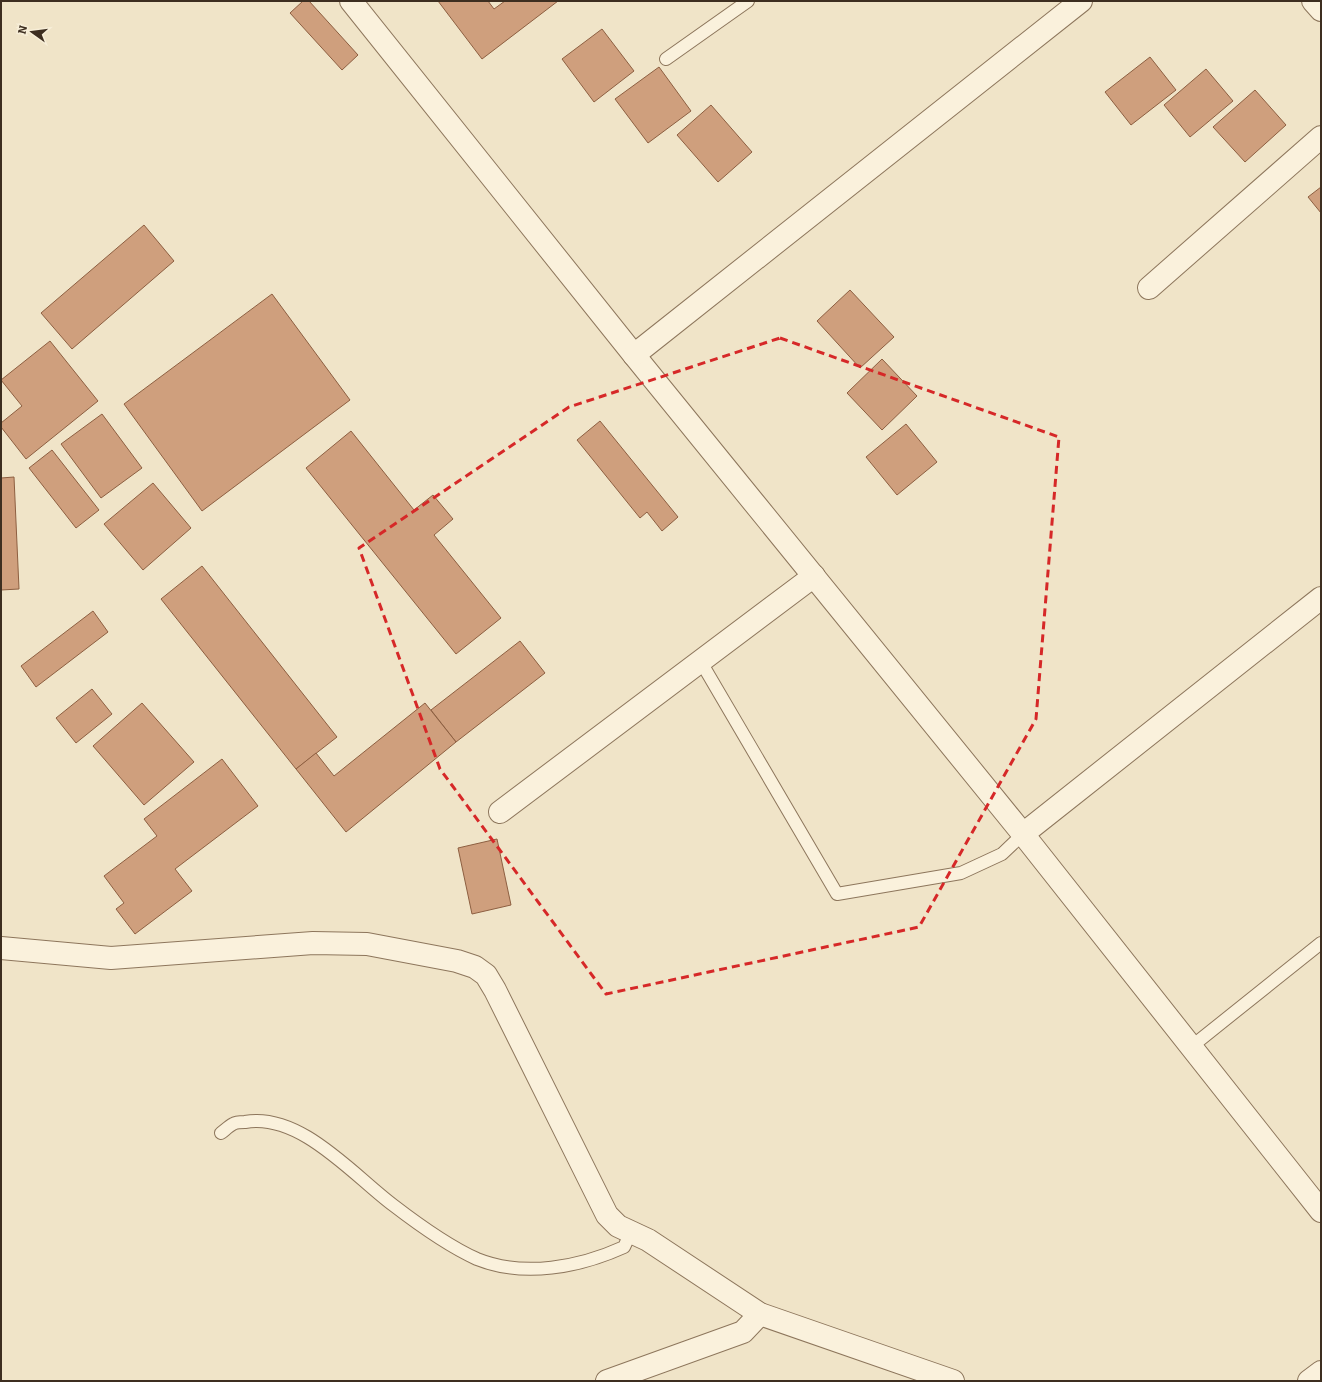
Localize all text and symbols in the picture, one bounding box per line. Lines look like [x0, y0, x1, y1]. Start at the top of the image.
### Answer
north arrow [12, 12, 52, 52]
text: N [15, 24, 30, 35]

